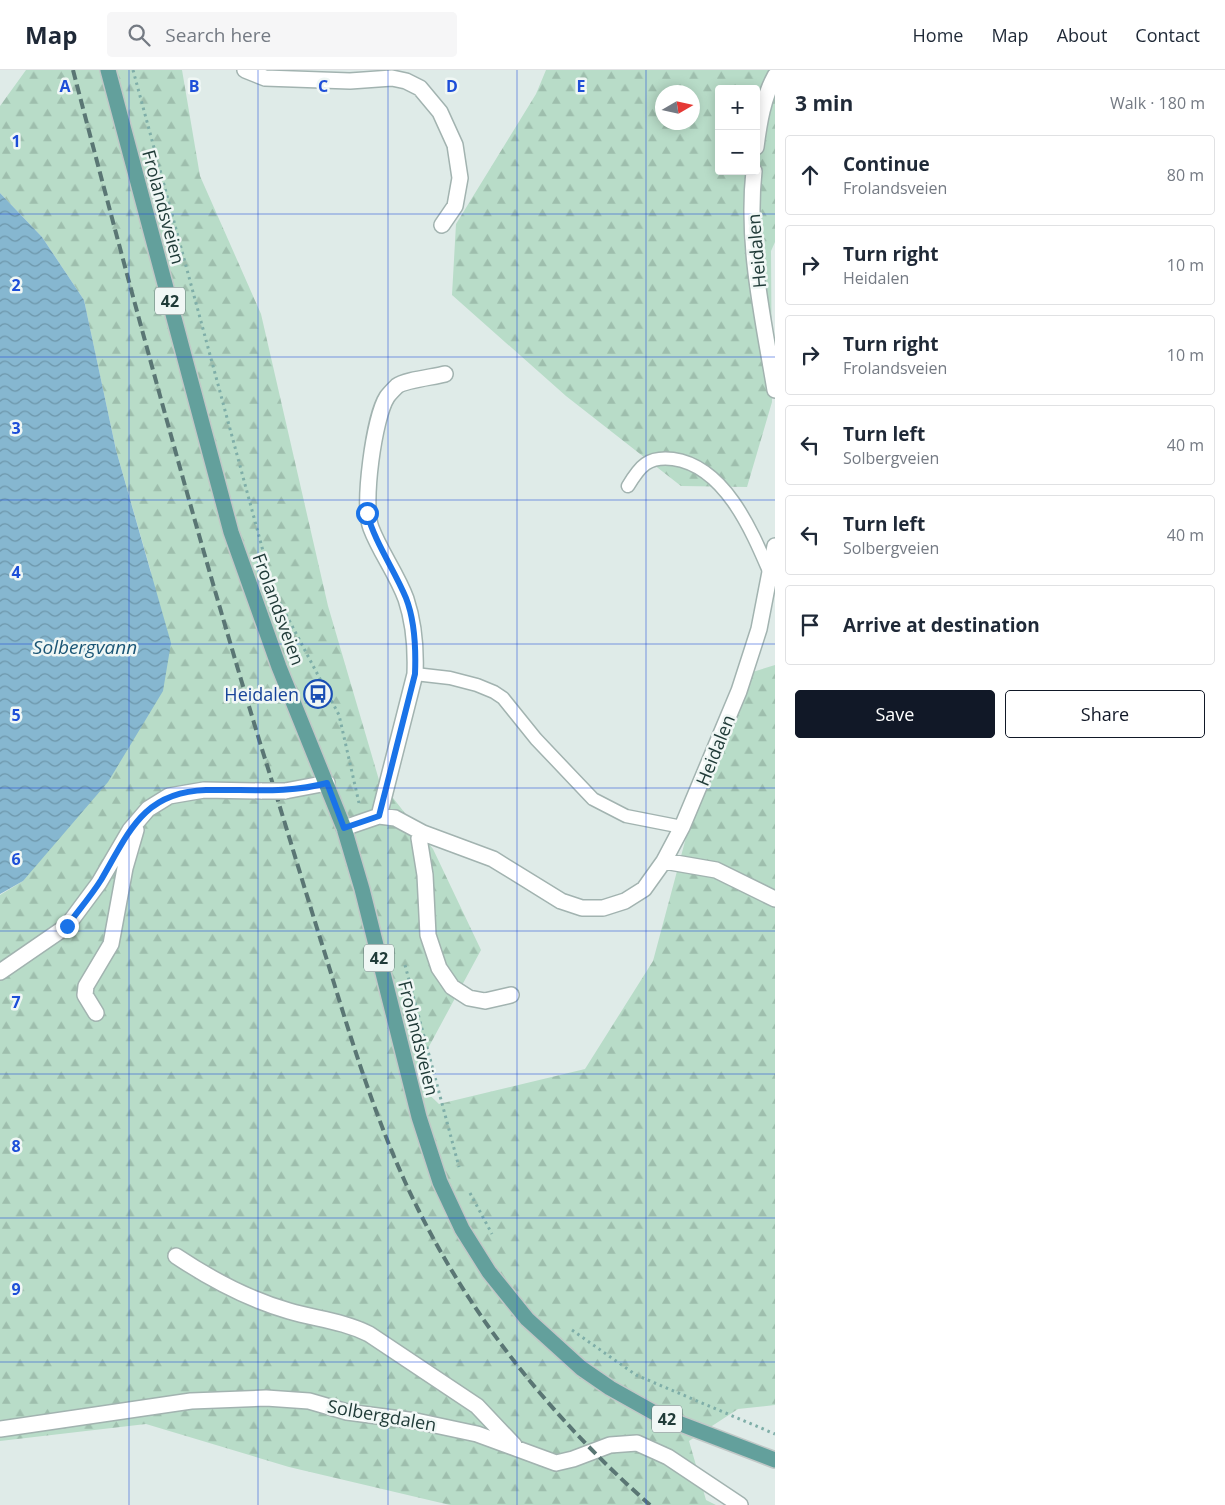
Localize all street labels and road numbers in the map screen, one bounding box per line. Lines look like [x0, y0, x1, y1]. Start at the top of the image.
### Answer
street label: Frolandsveien [137, 147, 191, 267]
street label: Heidalen [741, 213, 771, 289]
road number: 42 [155, 288, 185, 315]
street label: Frolandsveien [248, 550, 310, 668]
street label: Heidalen [690, 711, 740, 789]
road number: 42 [364, 944, 394, 971]
street label: Frolandsveien [393, 978, 445, 1098]
street label: Solbergdalen [326, 1394, 438, 1436]
road number: 42 [652, 1406, 682, 1432]

